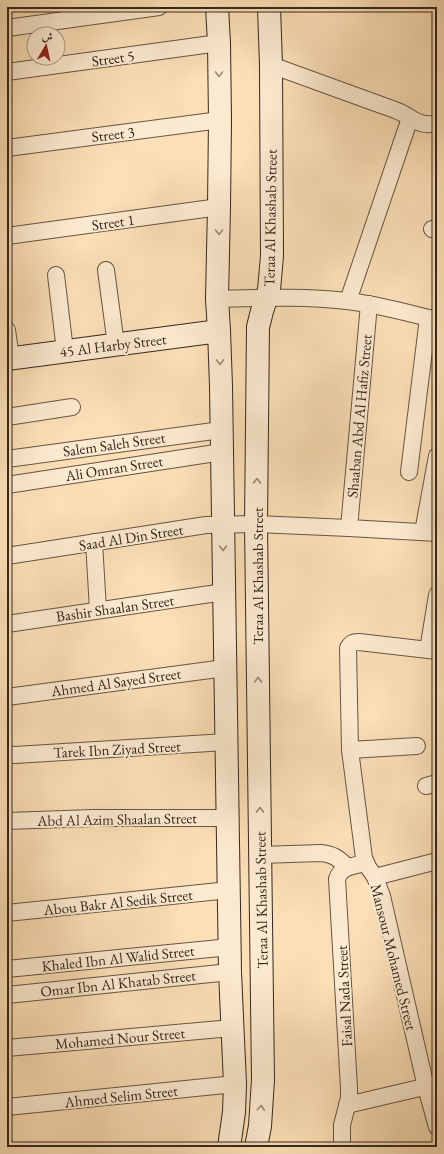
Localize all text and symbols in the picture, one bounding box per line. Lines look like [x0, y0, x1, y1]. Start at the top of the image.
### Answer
north arrow [26, 26, 66, 66]
text: ش [41, 28, 54, 44]
street label: Street 5 [90, 46, 136, 70]
one-way arrow [215, 71, 223, 77]
street label: Street 3 [90, 122, 136, 146]
street label: Teraa Al Khashab Street [259, 149, 281, 287]
street label: Street 1 [90, 210, 136, 234]
one-way arrow [215, 229, 223, 235]
street label: 45 Al Harby Street [59, 329, 168, 361]
street label: Shaaban Abd Al Hafiz Street [342, 333, 376, 499]
one-way arrow [216, 359, 224, 365]
street label: Salem Saleh Street [62, 427, 167, 461]
street label: Ali Omran Street [63, 451, 164, 485]
one-way arrow [253, 478, 261, 484]
street label: Teraa Al Khashab Street [248, 507, 267, 645]
street label: Saad Al Din Street [77, 519, 185, 555]
one-way arrow [219, 545, 227, 551]
street label: Bashir Shaalan Street [55, 590, 176, 626]
street label: Ahmed Al Sayed Street [49, 663, 183, 701]
one-way arrow [254, 677, 262, 683]
street label: Tarek Ibn Ziyad Street [53, 736, 182, 762]
one-way arrow [256, 807, 264, 813]
street label: Abd Al Azim Shaalan Street [36, 808, 197, 830]
street label: Teraa Al Khashab Street [250, 831, 272, 969]
street label: Mansour Mohamed Street [367, 882, 421, 1033]
street label: Abou Bakr Al Sedik Street [41, 885, 194, 919]
street label: Khaled Ibn Al Walid Street [41, 940, 196, 975]
street label: Faisal Nada Street [332, 944, 356, 1047]
street label: Omar Ibn Al Khatab Street [39, 965, 197, 1001]
street label: Mohamed Nour Street [54, 1023, 186, 1053]
street label: Ahmed Selim Street [62, 1081, 179, 1111]
one-way arrow [256, 1105, 265, 1111]

